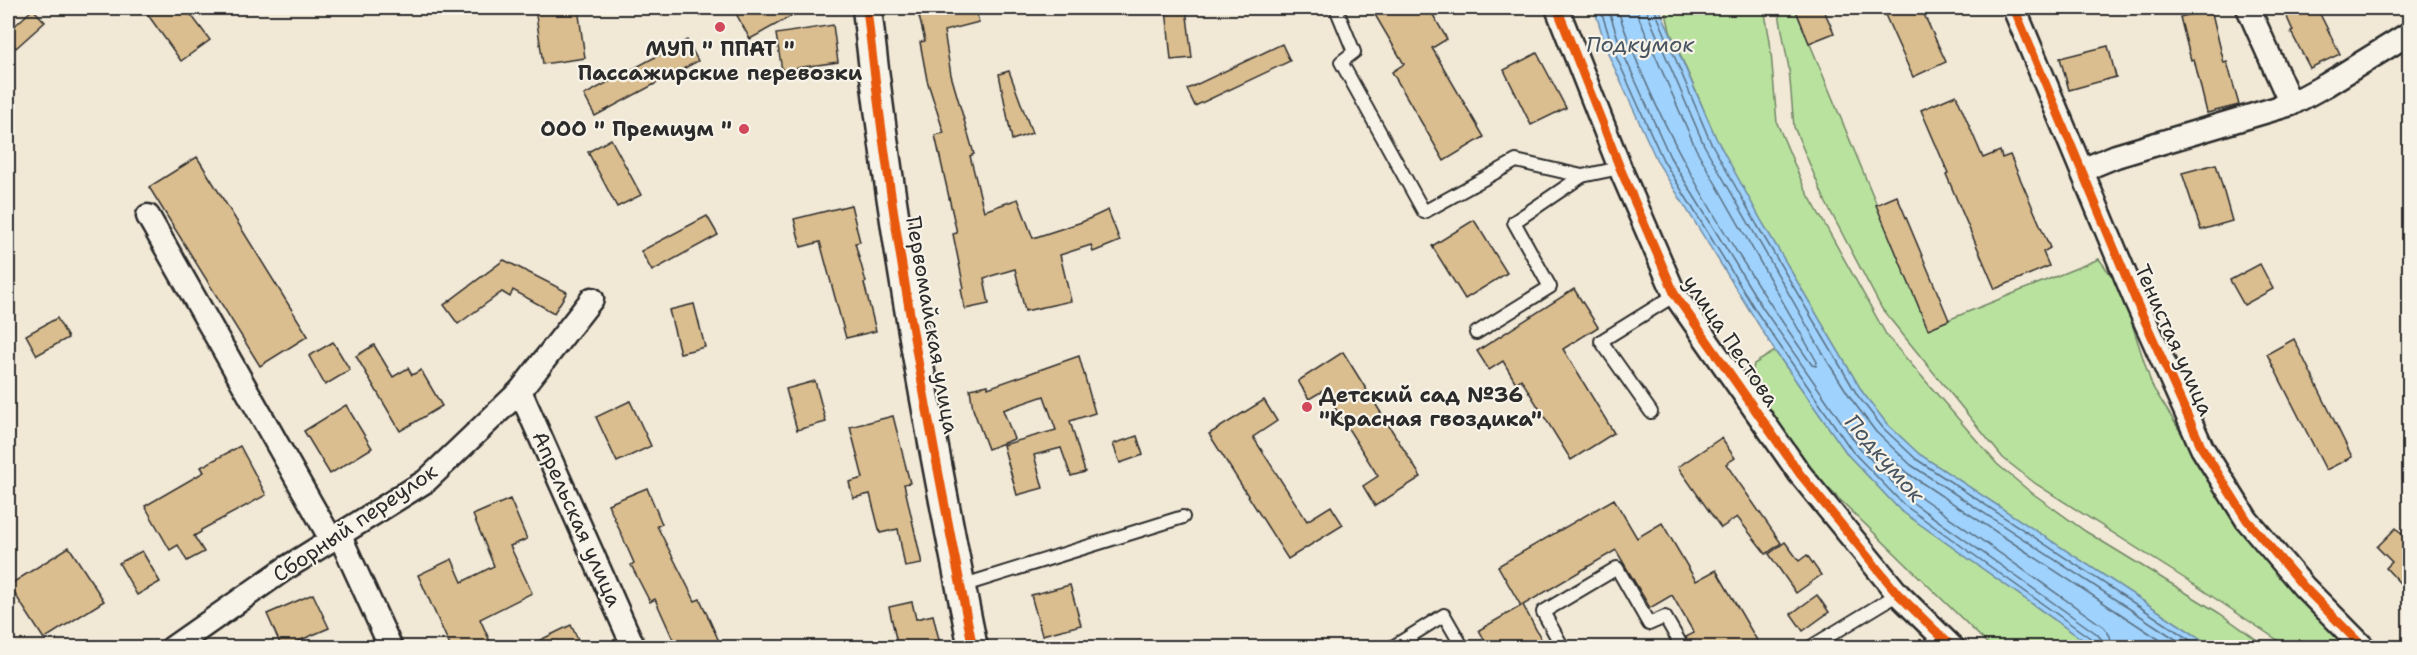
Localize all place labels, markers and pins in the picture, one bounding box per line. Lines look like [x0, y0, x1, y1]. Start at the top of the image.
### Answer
marker: МУП " ППАТ " Пассажирские перевозки [713, 20, 727, 34]
place label: МУП " ППАТ " Пассажирские перевозки [578, 35, 863, 87]
place label: ООО " Премиум " [540, 115, 732, 143]
marker: ООО " Премиум " [737, 122, 751, 136]
place label: Детский сад №36 "Красная гвоздика" [1319, 381, 1542, 433]
marker: Детский сад №36 "Красная гвоздика" [1300, 400, 1314, 414]

